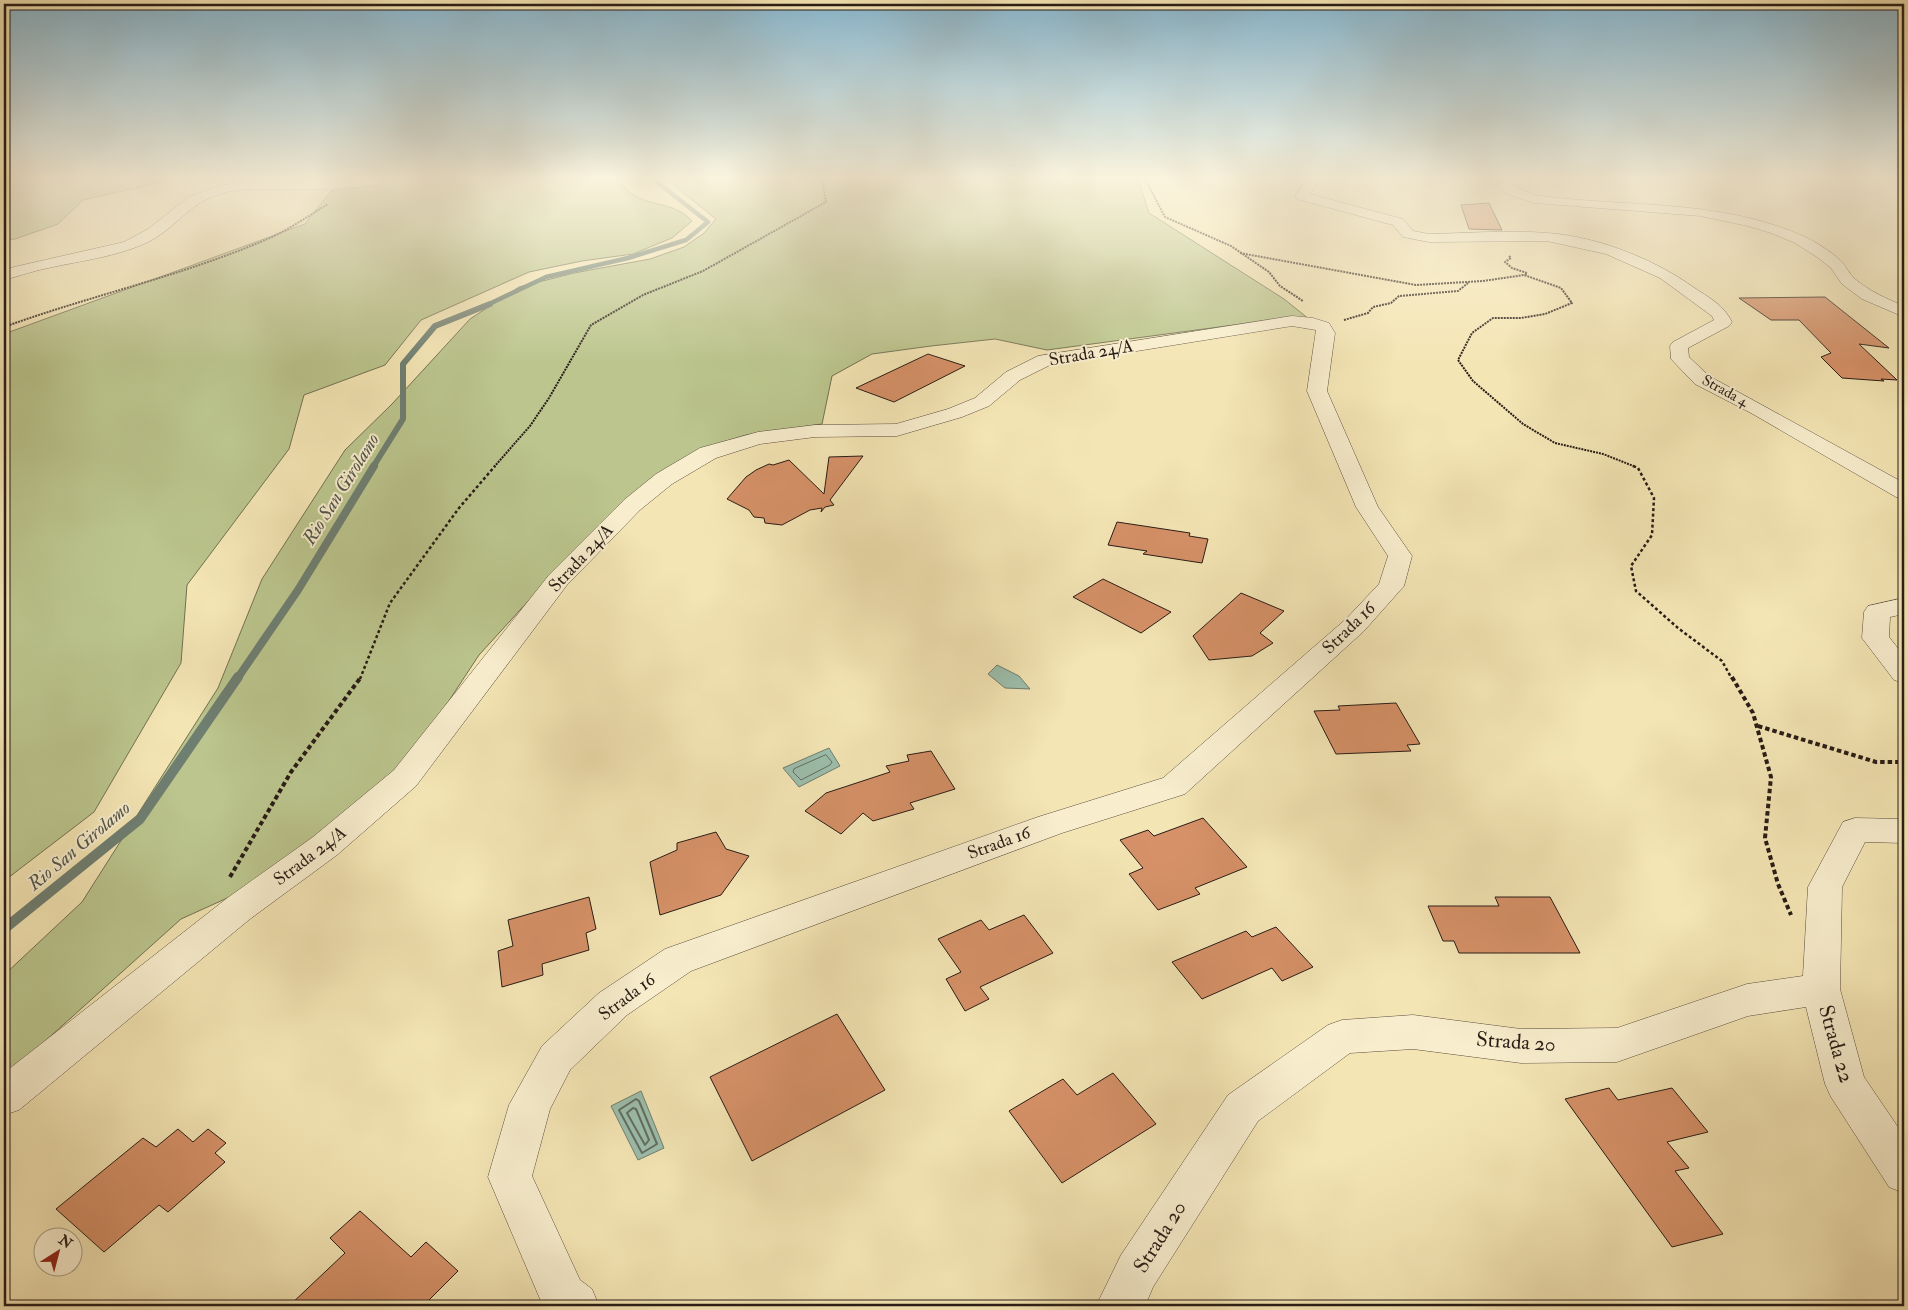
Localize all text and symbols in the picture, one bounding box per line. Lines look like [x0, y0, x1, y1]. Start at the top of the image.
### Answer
street label: Strada 24/A [1047, 334, 1136, 372]
street label: Strada 4 [1699, 371, 1752, 412]
water label: Rio San Girolamo [297, 429, 385, 550]
street label: Strada 24/A [543, 519, 619, 597]
street label: Strada 16 [1317, 596, 1381, 659]
water label: Rio San Girolamo [22, 796, 135, 897]
street label: Strada 24/A [269, 821, 351, 891]
street label: Strada 16 [964, 821, 1035, 865]
street label: Strada 16 [594, 968, 661, 1026]
street label: Strada 22 [1812, 1002, 1860, 1086]
street label: Strada 20 [1475, 1026, 1557, 1058]
street label: Strada 20 [1127, 1196, 1193, 1278]
north arrow [32, 1228, 82, 1278]
text: N [54, 1231, 76, 1253]

